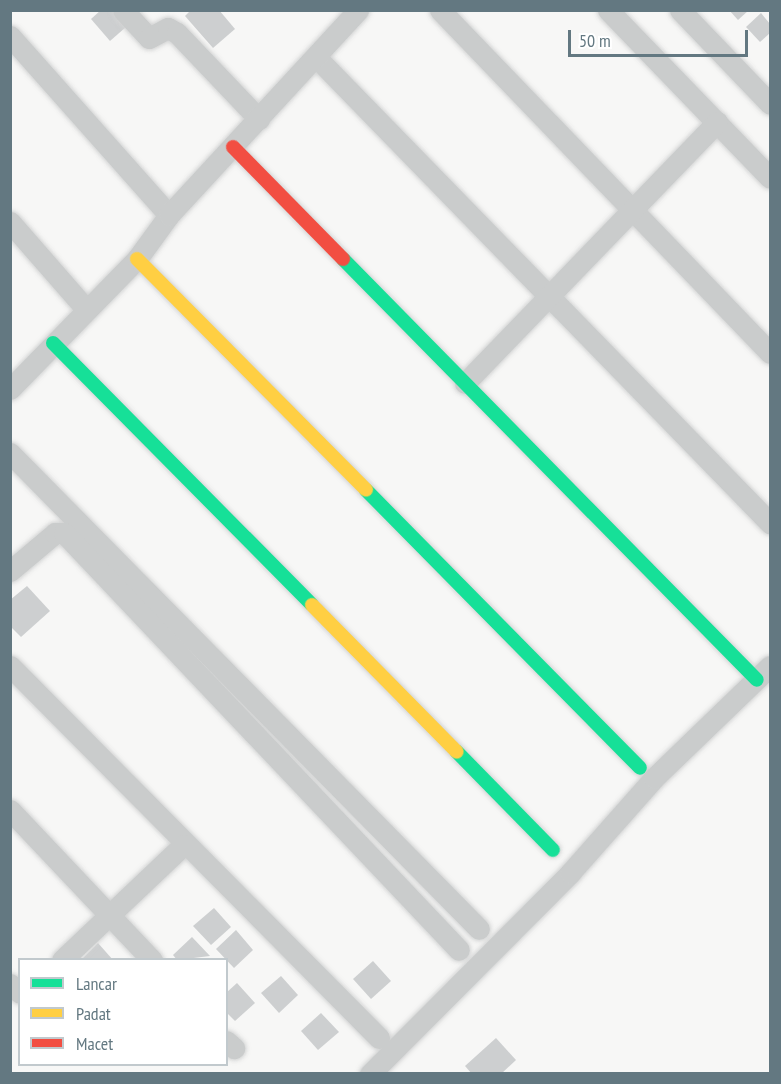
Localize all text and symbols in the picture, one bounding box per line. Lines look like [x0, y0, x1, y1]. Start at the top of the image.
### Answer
scale bar [571, 18, 751, 56]
text: 50 m [579, 29, 611, 52]
legend [18, 958, 228, 1066]
text: Lancar [76, 972, 117, 995]
text: Padat [76, 1002, 111, 1025]
text: Macet [76, 1032, 113, 1055]

